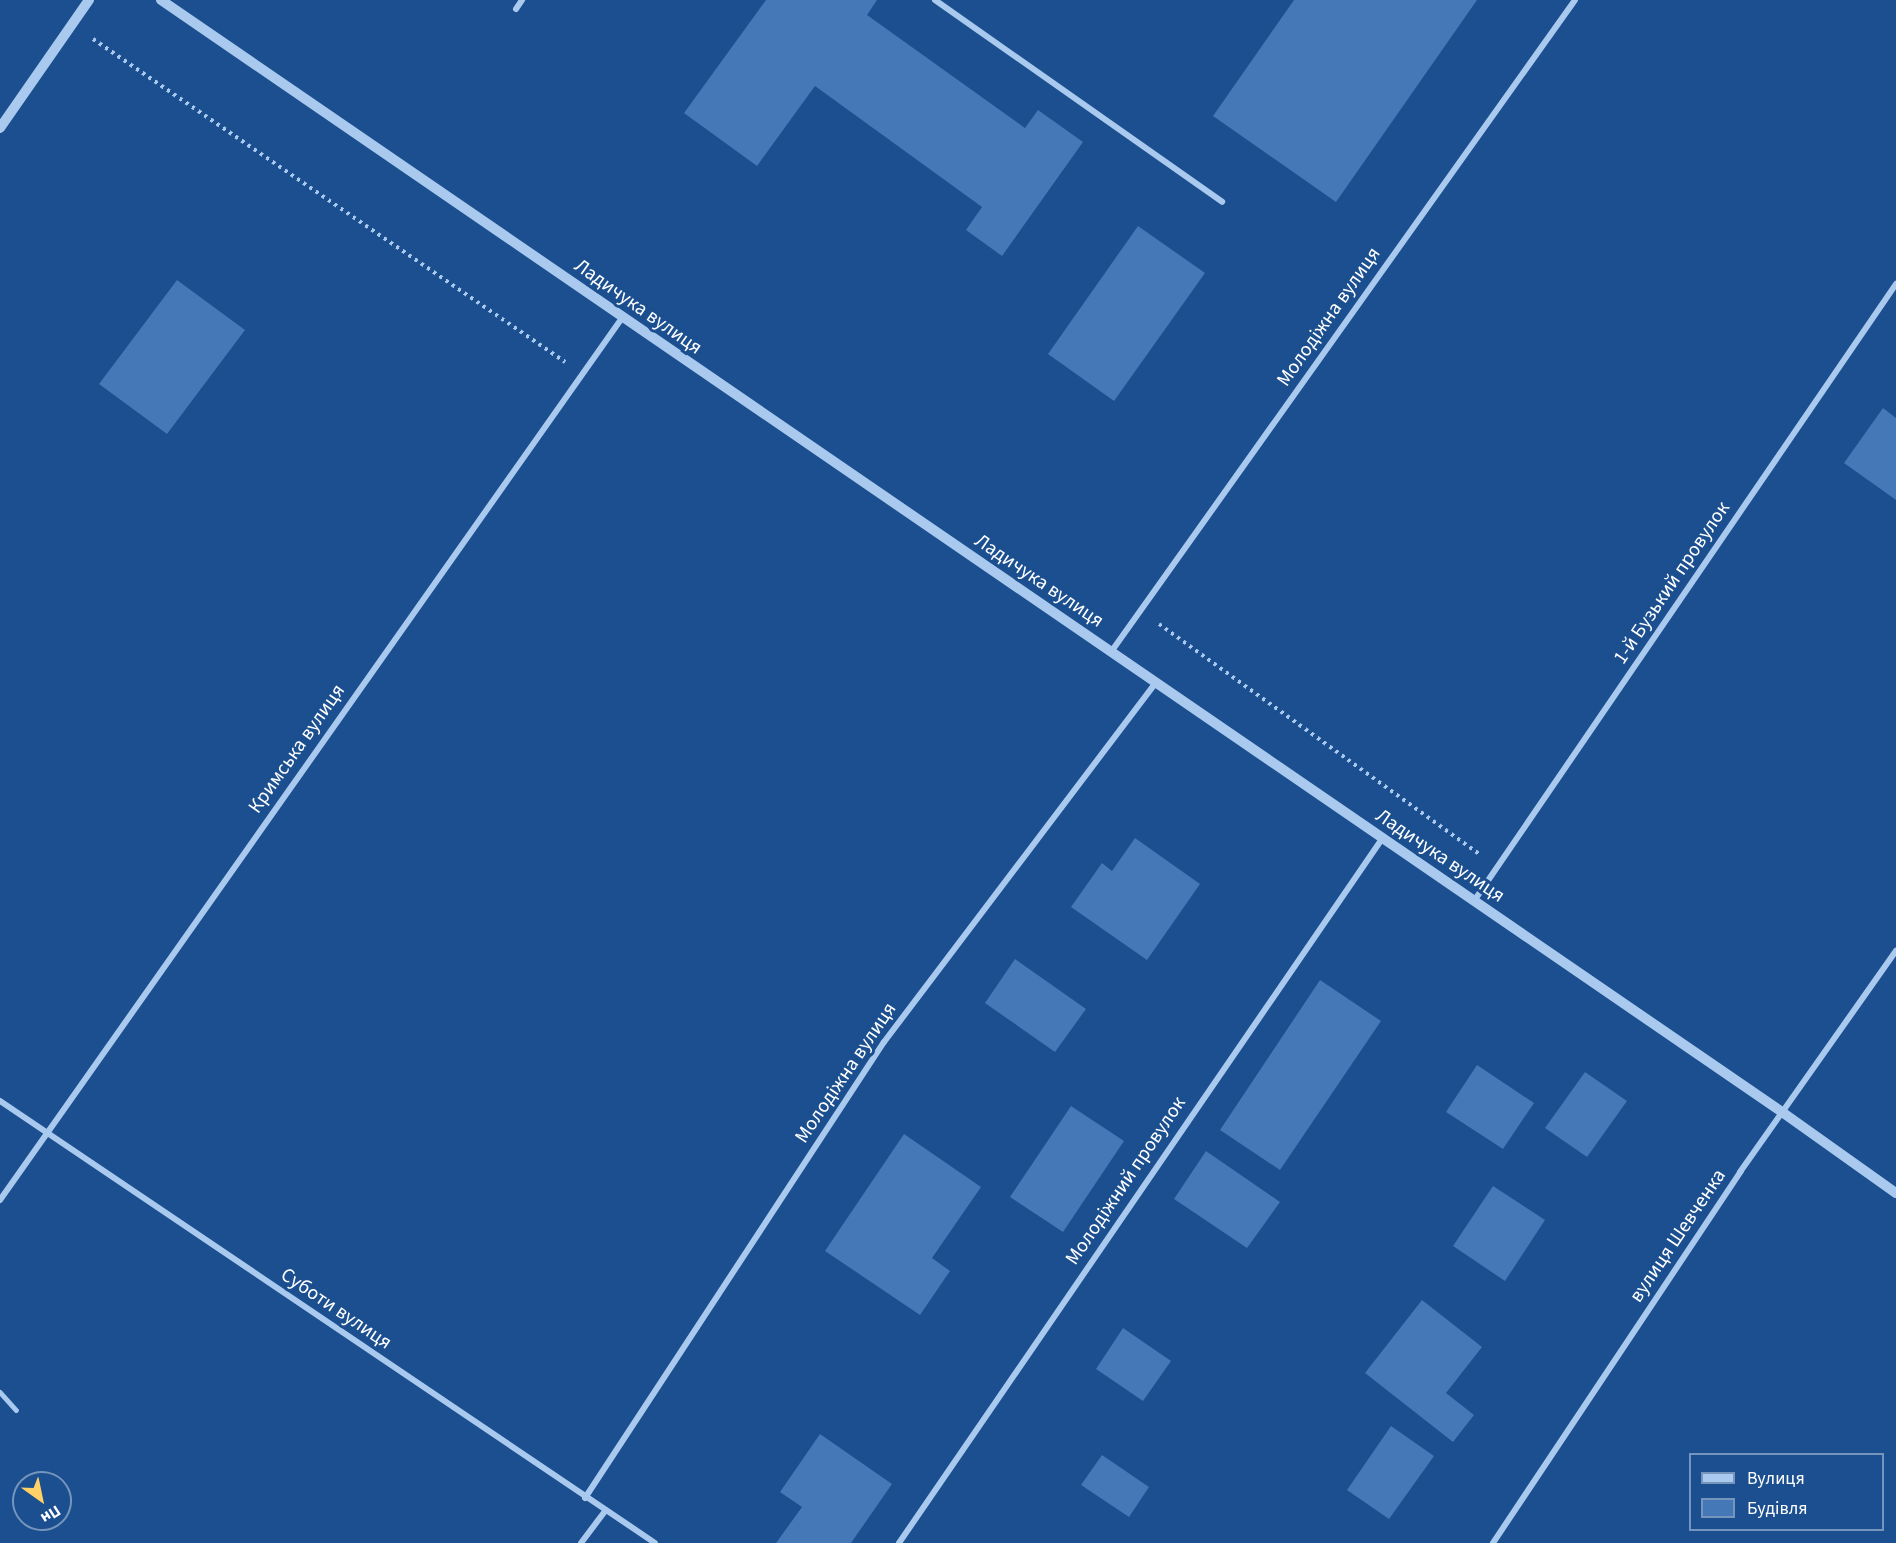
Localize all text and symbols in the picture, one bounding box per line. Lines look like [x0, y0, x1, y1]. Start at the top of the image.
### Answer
street label: Молодіжна вулиця [1272, 243, 1386, 391]
street label: Ладичука вулиця [569, 254, 707, 360]
street label: 1-й Бузький провулок [1609, 497, 1735, 669]
street label: Ладичука вулиця [970, 529, 1108, 633]
street label: Кримська вулиця [244, 680, 350, 818]
street label: Ладичука вулиця [1371, 804, 1509, 908]
street label: Молодіжна вулиця [790, 998, 902, 1148]
street label: Молодіжний провулок [1061, 1092, 1191, 1270]
street label: вулиця Шевченка [1625, 1165, 1731, 1307]
street label: Суботи вулиця [276, 1263, 396, 1355]
legend [1689, 1453, 1884, 1531]
text: Вулиця [1747, 1466, 1805, 1491]
north arrow [12, 1471, 72, 1531]
text: Будівля [1747, 1496, 1807, 1521]
text: Пн [36, 1500, 65, 1529]

